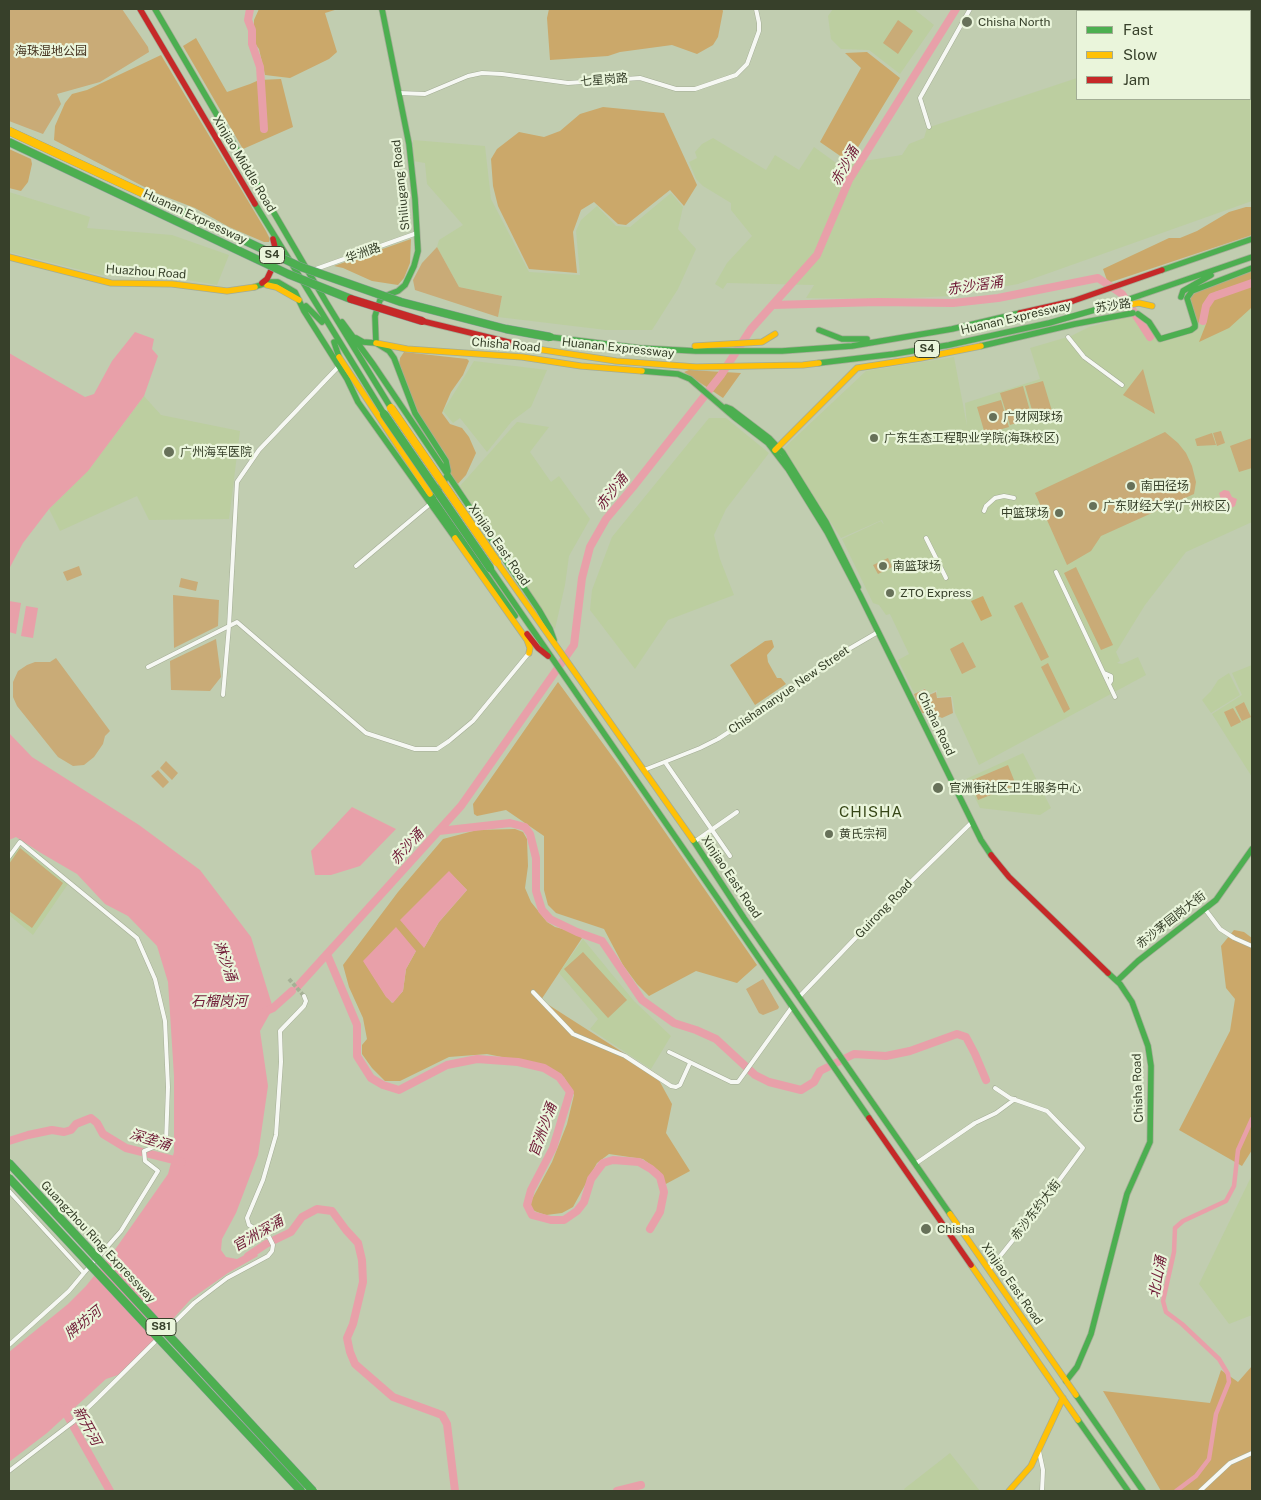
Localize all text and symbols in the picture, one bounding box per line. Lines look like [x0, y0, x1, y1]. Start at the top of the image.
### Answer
legend [1076, 10, 1251, 100]
marker: Chisha North [960, 15, 974, 29]
place label: Chisha North [978, 15, 1051, 29]
text: Fast [1123, 21, 1153, 38]
park label: 海珠湿地公园 [15, 44, 87, 58]
text: Slow [1123, 46, 1157, 63]
street label: 七星岗路 [579, 71, 629, 89]
text: Jam [1123, 71, 1150, 88]
street label: Xinjiao Middle Road [209, 113, 279, 215]
street label: Shiliugang Road [389, 139, 413, 231]
water label: 赤沙涌 [827, 144, 863, 188]
street label: Huanan Expressway [141, 187, 249, 247]
street label: 华洲路 [344, 240, 382, 266]
road number: S4 [260, 246, 284, 264]
street label: Huazhou Road [105, 262, 187, 282]
water label: 赤沙滘涌 [946, 274, 1004, 298]
street label: 苏沙路 [1094, 296, 1132, 316]
street label: Huanan Expressway [959, 298, 1073, 338]
street label: Chisha Road [471, 335, 541, 355]
street label: Huanan Expressway [561, 335, 675, 361]
road number: S4 [914, 340, 940, 358]
place label: 广财网球场 [1003, 410, 1063, 424]
marker: 广财网球场 [987, 411, 999, 423]
place label: 广东生态工程职业学院(海珠校区) [884, 431, 1059, 445]
marker: 广东生态工程职业学院(海珠校区) [868, 432, 880, 444]
marker: 广州海军医院 [162, 445, 176, 459]
place label: 广州海军医院 [180, 445, 252, 459]
water label: 赤沙涌 [592, 470, 632, 514]
place label: 南田径场 [1141, 479, 1189, 493]
marker: 南田径场 [1125, 480, 1137, 492]
place label: 广东财经大学(广州校区) [1103, 499, 1230, 513]
marker: 广东财经大学(广州校区) [1087, 500, 1099, 512]
street label: Xinjiao East Road [465, 501, 533, 589]
place label: 中篮球场 [1001, 506, 1049, 520]
marker: 中篮球场 [1053, 507, 1065, 519]
place label: 南篮球场 [893, 559, 941, 573]
marker: 南篮球场 [877, 560, 889, 572]
place label: ZTO Express [900, 586, 971, 600]
marker: ZTO Express [884, 587, 896, 599]
street label: Chishananyue New Street [726, 643, 852, 737]
street label: Chisha Road [914, 690, 958, 758]
marker: 官洲街社区卫生服务中心 [931, 781, 945, 795]
place label: 官洲街社区卫生服务中心 [949, 781, 1081, 795]
district label: CHISHA [838, 803, 904, 821]
water label: 赤沙涌 [387, 826, 427, 868]
place label: 黄氏宗祠 [839, 827, 887, 841]
marker: 黄氏宗祠 [823, 828, 835, 840]
street label: Xinjiao East Road [698, 833, 764, 921]
street label: Guirong Road [852, 877, 916, 941]
street label: 赤沙茅园岗大街 [1133, 888, 1209, 952]
water label: 淋沙涌 [210, 938, 240, 984]
water label: 石榴岗河 [191, 994, 247, 1010]
street label: Chisha Road [1130, 1053, 1146, 1123]
water label: 官洲沙涌 [526, 1101, 560, 1159]
water label: 深垄涌 [127, 1126, 173, 1154]
street label: 赤沙东约大街 [1008, 1177, 1064, 1243]
street label: Guangzhou Ring Expressway [38, 1178, 158, 1306]
water label: 官洲深涌 [230, 1213, 286, 1255]
marker: Chisha [919, 1222, 933, 1236]
place label: Chisha [937, 1222, 975, 1236]
street label: Xinjiao East Road [978, 1240, 1046, 1328]
water label: 北山涌 [1146, 1255, 1170, 1299]
water label: 牌坊河 [61, 1303, 105, 1343]
road number: S81 [146, 1318, 176, 1335]
water label: 新开河 [69, 1404, 105, 1448]

